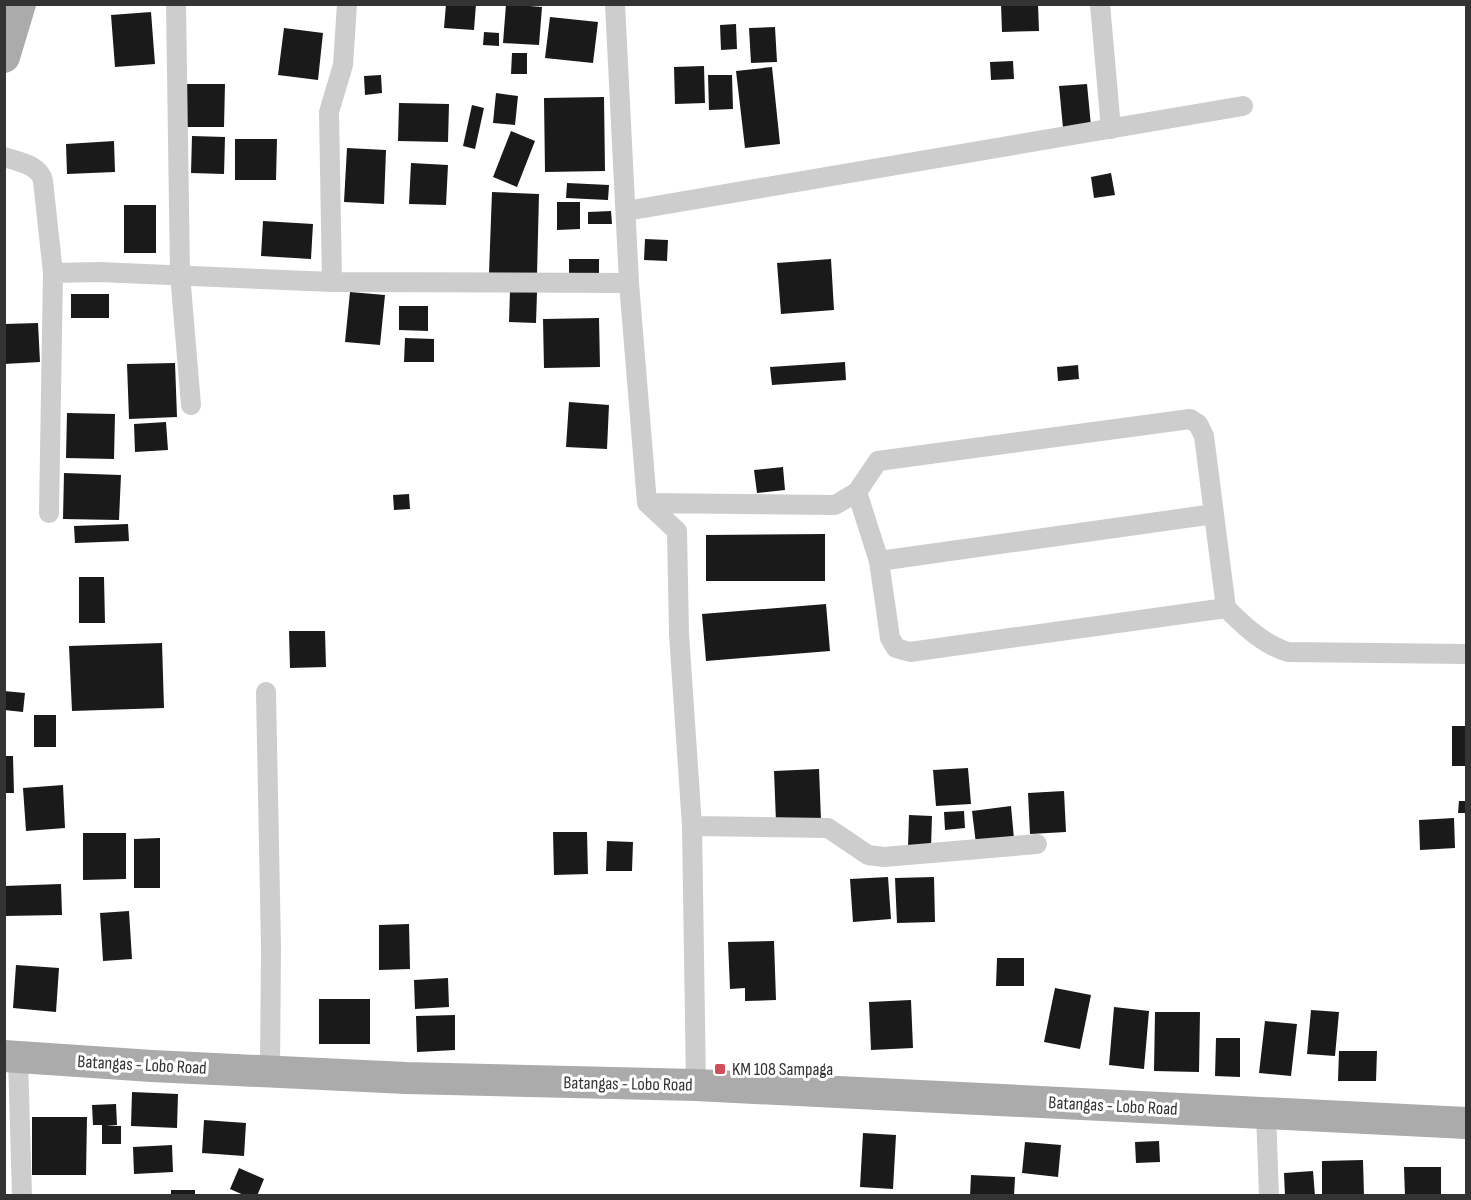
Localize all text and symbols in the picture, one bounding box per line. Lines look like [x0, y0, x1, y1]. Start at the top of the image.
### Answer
street label: Batangas - Lobo Road [77, 1051, 207, 1079]
place label: KM 108 Sampaga [732, 1059, 833, 1080]
marker: KM 108 Sampaga [713, 1062, 727, 1076]
street label: Batangas - Lobo Road [563, 1072, 693, 1096]
street label: Batangas - Lobo Road [1048, 1092, 1178, 1120]

